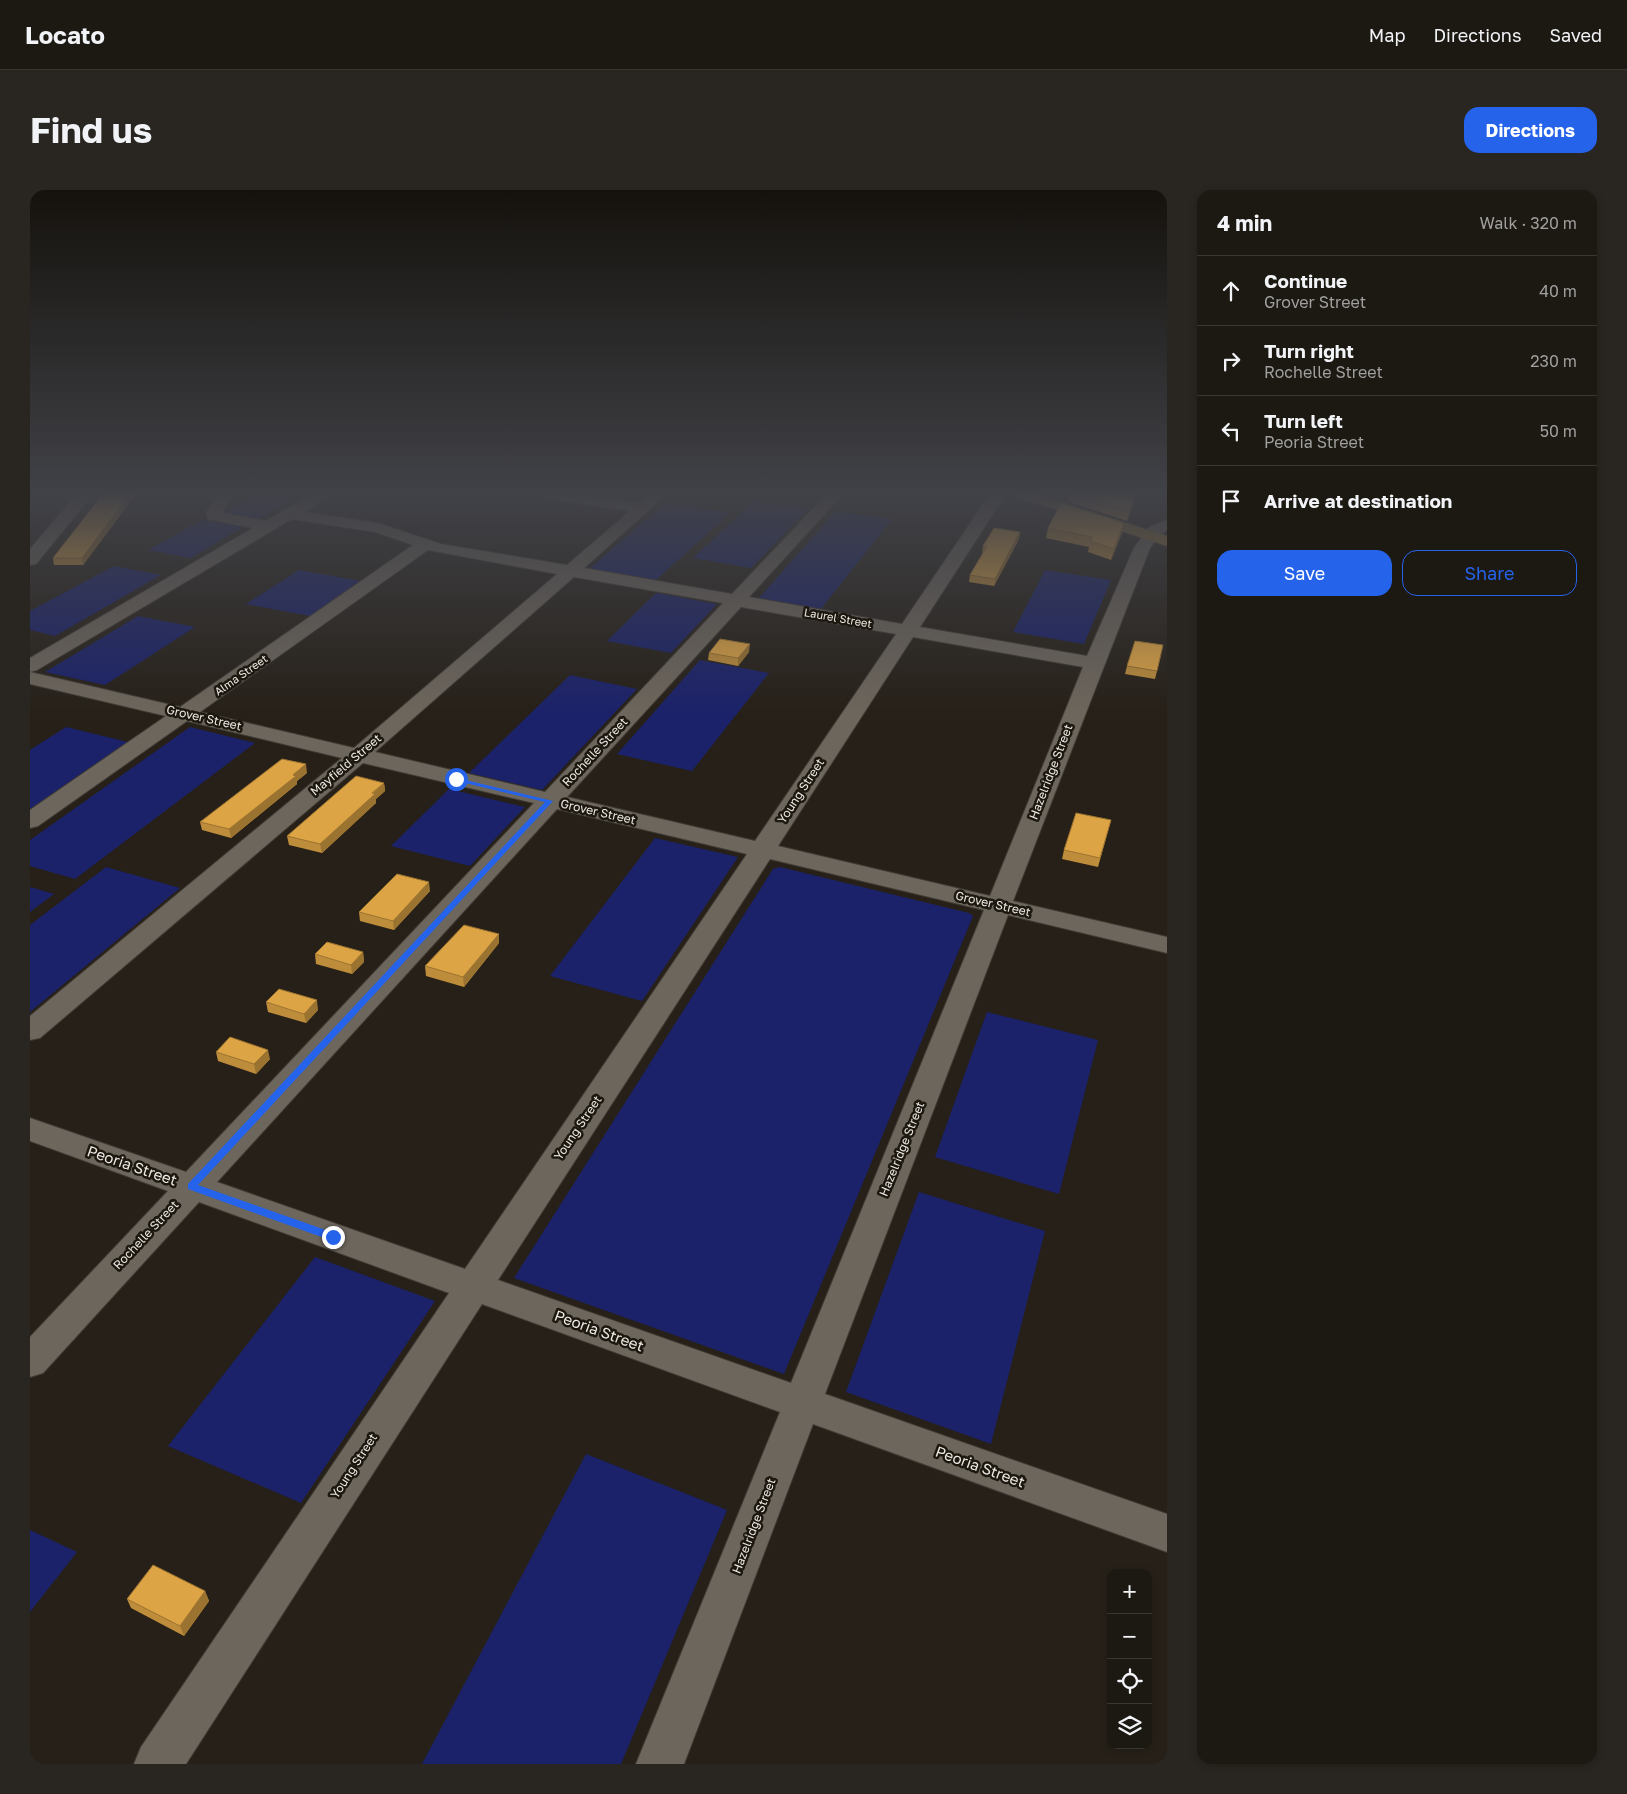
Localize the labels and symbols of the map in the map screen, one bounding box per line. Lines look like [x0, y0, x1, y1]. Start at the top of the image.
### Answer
street label: Laurel Street [803, 605, 873, 630]
street label: Alma Street [212, 652, 270, 698]
street label: Grover Street [165, 702, 243, 733]
street label: Rochelle Street [559, 714, 631, 789]
street label: Hazelridge Street [1025, 722, 1076, 822]
street label: Mayfield Street [307, 730, 384, 799]
street label: Young Street [774, 755, 827, 826]
route start [445, 768, 468, 791]
street label: Grover Street [559, 796, 637, 827]
street label: Grover Street [954, 888, 1032, 919]
street label: Young Street [551, 1092, 605, 1163]
street label: Hazelridge Street [876, 1099, 927, 1198]
street label: Peoria Street [85, 1141, 180, 1189]
street label: Rochelle Street [110, 1197, 182, 1272]
route end [322, 1226, 345, 1249]
street label: Peoria Street [552, 1306, 647, 1355]
street label: Young Street [327, 1430, 380, 1501]
street label: Peoria Street [933, 1442, 1028, 1491]
street label: Hazelridge Street [728, 1476, 779, 1576]

